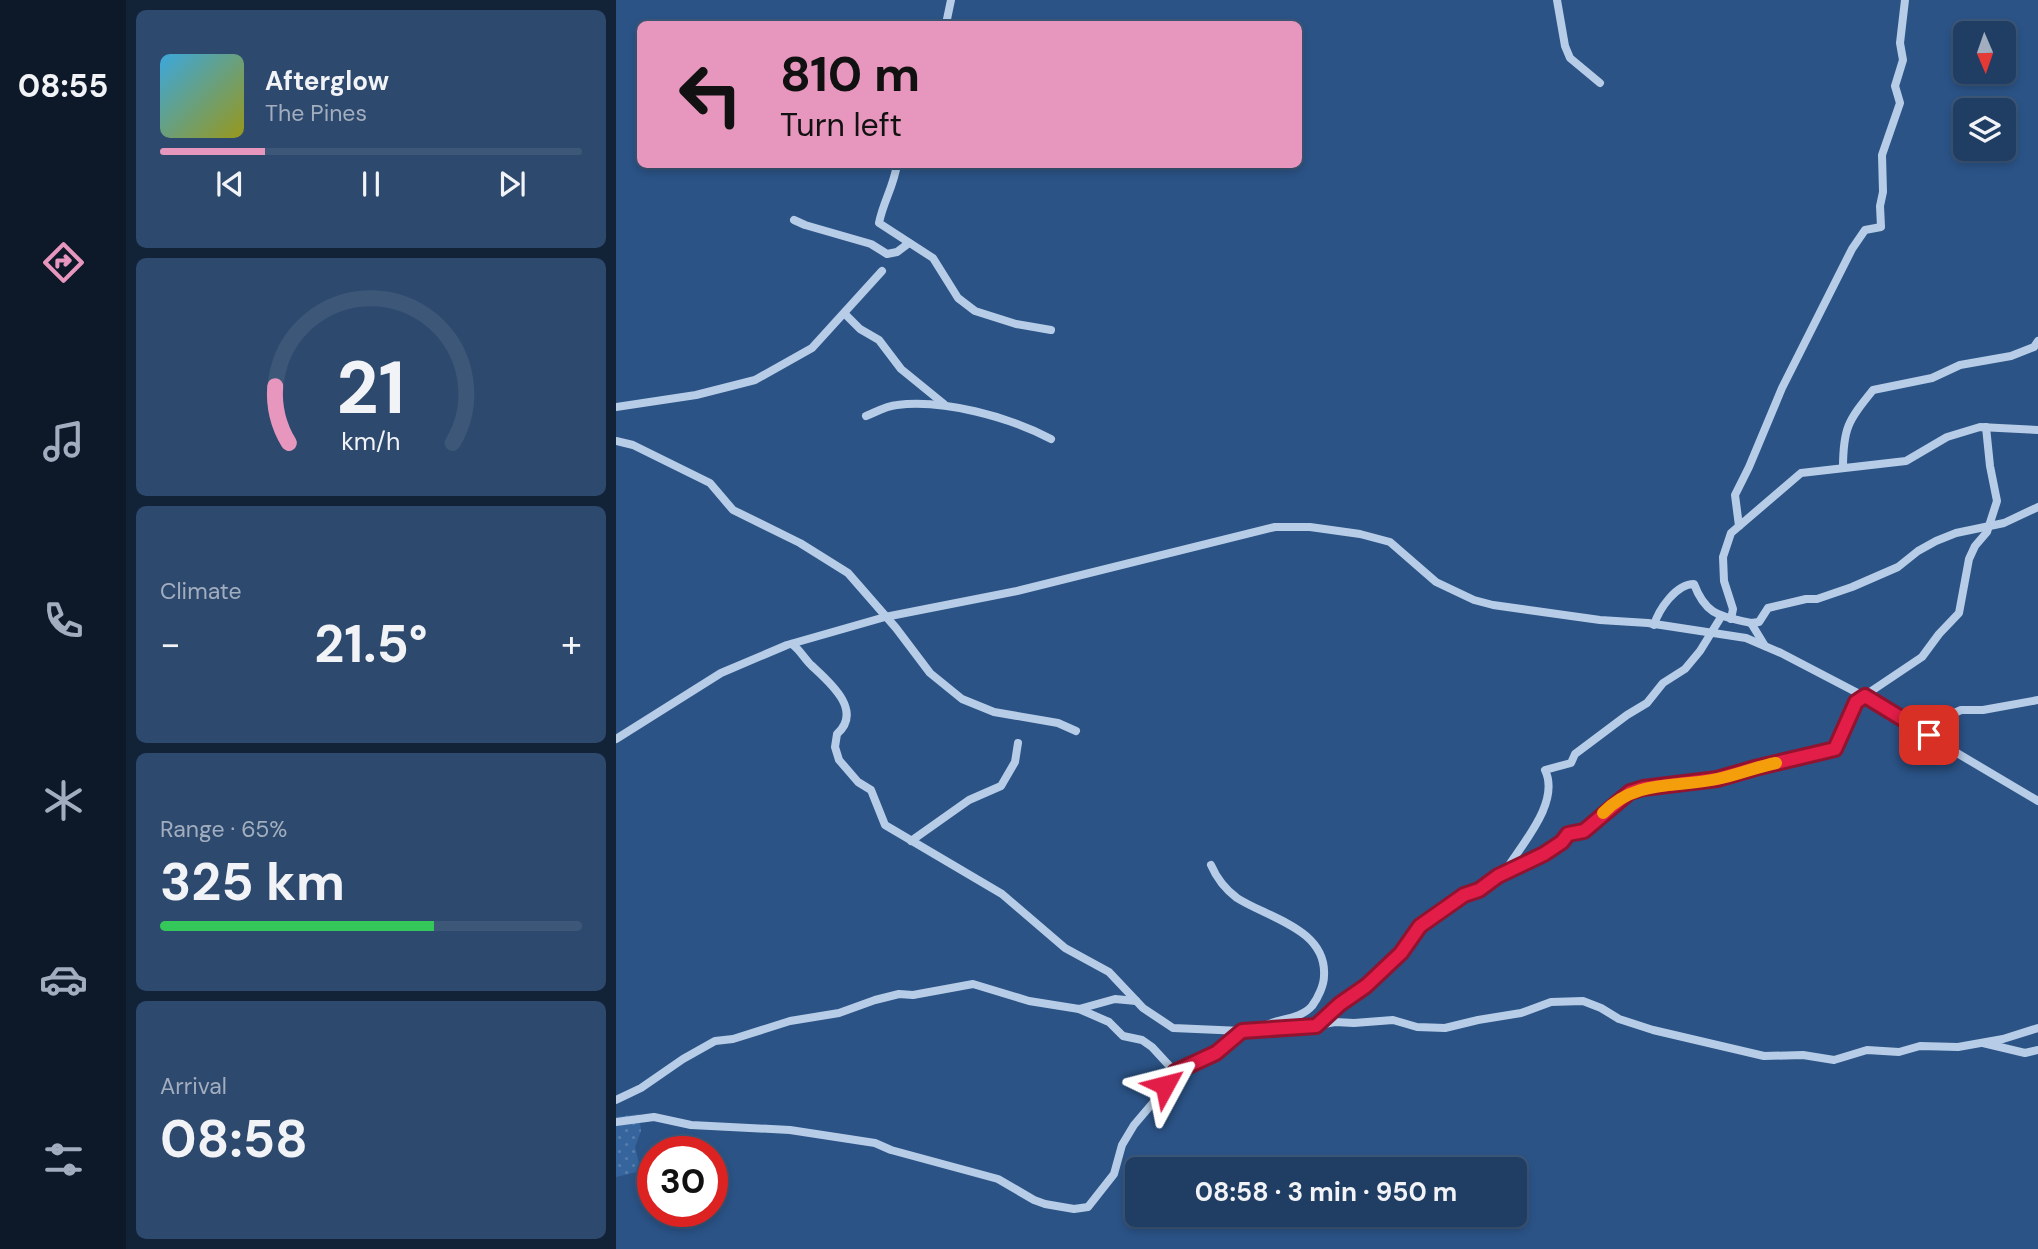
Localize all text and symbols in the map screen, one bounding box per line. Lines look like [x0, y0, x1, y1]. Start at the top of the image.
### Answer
north arrow [1953, 21, 2016, 84]
map controls [1953, 21, 2016, 161]
text: 810 m [780, 42, 920, 106]
icon: left [665, 49, 756, 140]
text: Afterglow [265, 64, 389, 98]
text: 08:55 [18, 65, 108, 107]
text: The Pines [265, 98, 367, 128]
button: layers [1953, 98, 2016, 161]
text: Turn left [780, 104, 902, 146]
icon: previous [211, 165, 249, 203]
icon: pause [352, 165, 390, 203]
icon: next [493, 165, 531, 203]
icon: directions [39, 238, 88, 287]
text: 21 [337, 341, 405, 436]
icon: music [39, 417, 88, 466]
text: km/h [341, 424, 401, 457]
text: Climate [160, 576, 242, 606]
icon: phone [39, 596, 88, 645]
text: 21.5° [314, 610, 428, 678]
text: − [160, 619, 181, 669]
text: + [561, 619, 582, 669]
pin [1899, 705, 1959, 765]
icon: arrive [1910, 716, 1948, 754]
icon: climate [39, 776, 88, 825]
text: Range · 65% [160, 814, 287, 844]
text: 325 km [160, 848, 345, 916]
icon: car [39, 955, 88, 1004]
position arrow [1128, 1048, 1202, 1122]
text: Arrival [160, 1071, 227, 1101]
text: 08:58 [160, 1105, 308, 1173]
icon: filters [39, 1135, 88, 1184]
speed limit sign: 30 [637, 1136, 728, 1227]
text: 08:58 · 3 min · 950 m [1195, 1175, 1457, 1209]

